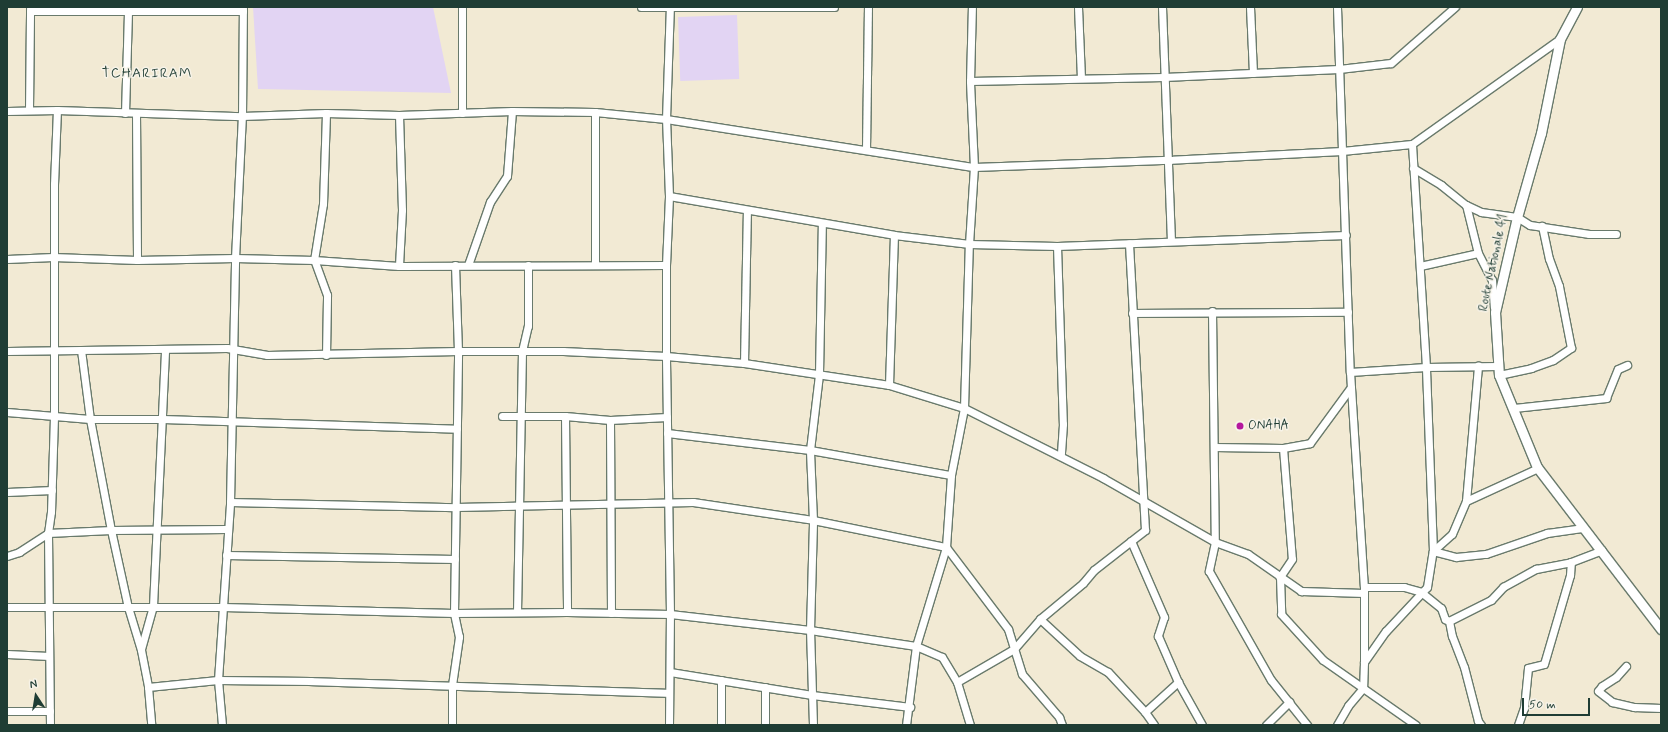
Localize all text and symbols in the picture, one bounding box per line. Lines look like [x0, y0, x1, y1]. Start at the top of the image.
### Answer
district label: TCHARIRAM [103, 65, 191, 81]
street label: Route Nationale 41 [1476, 213, 1512, 313]
place label: ONAHA [1248, 418, 1289, 434]
marker: ONAHA [1235, 421, 1245, 431]
north arrow [16, 676, 56, 716]
text: N [28, 677, 39, 692]
scale bar [1524, 690, 1592, 716]
text: 50 m [1529, 697, 1556, 713]

